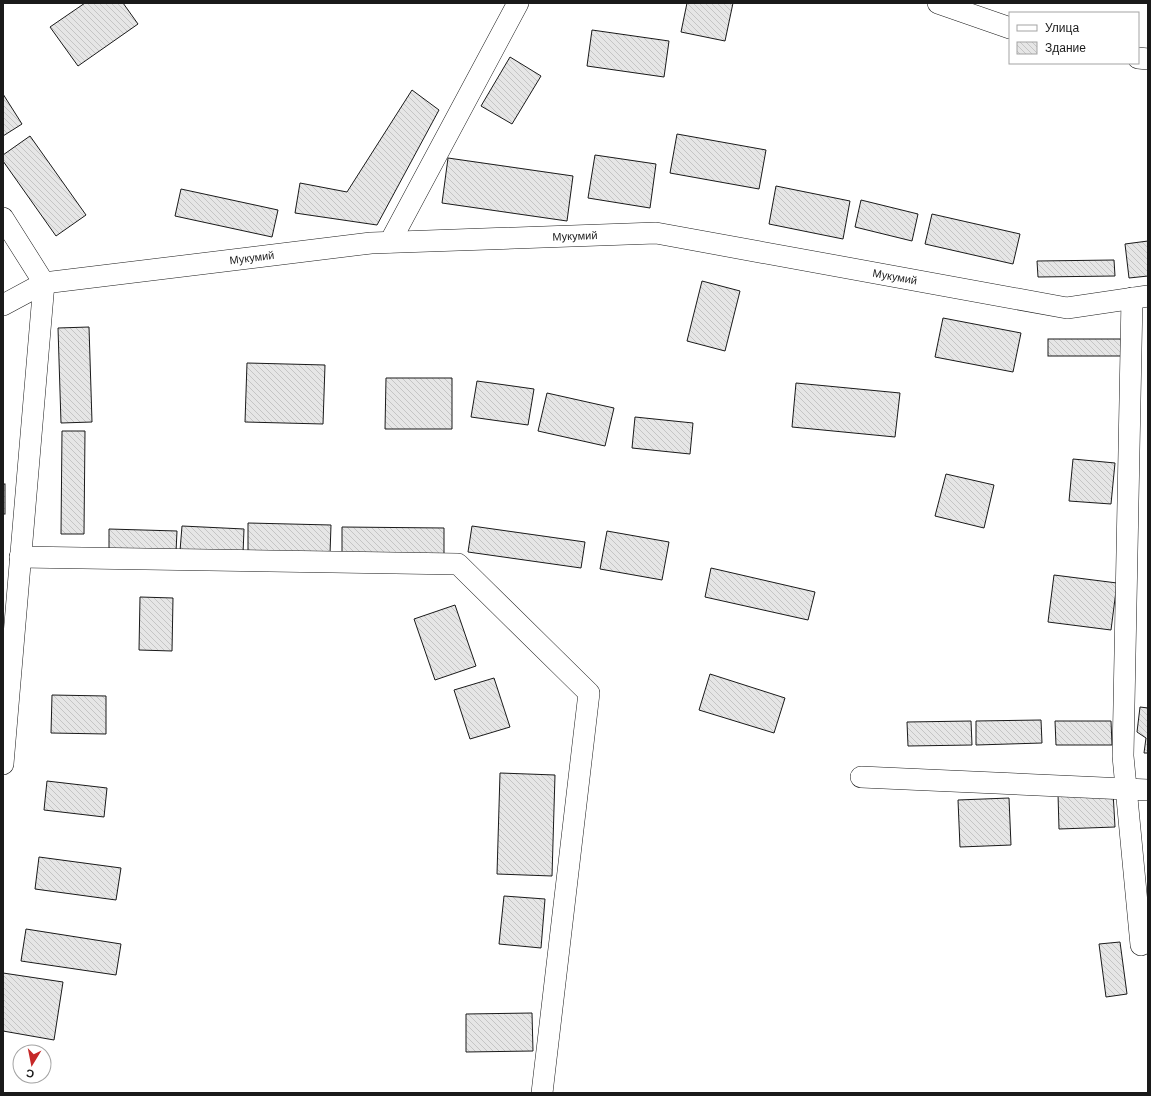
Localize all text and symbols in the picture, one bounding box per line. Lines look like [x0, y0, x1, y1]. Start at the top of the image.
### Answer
legend [1009, 12, 1139, 64]
text: Улица [1045, 21, 1079, 35]
text: Здание [1045, 41, 1086, 55]
street label: Мукумий [552, 229, 598, 243]
street label: Мукумий [229, 249, 275, 266]
street label: Мукумий [872, 267, 918, 287]
north arrow [12, 1044, 52, 1084]
text: С [25, 1067, 35, 1080]

